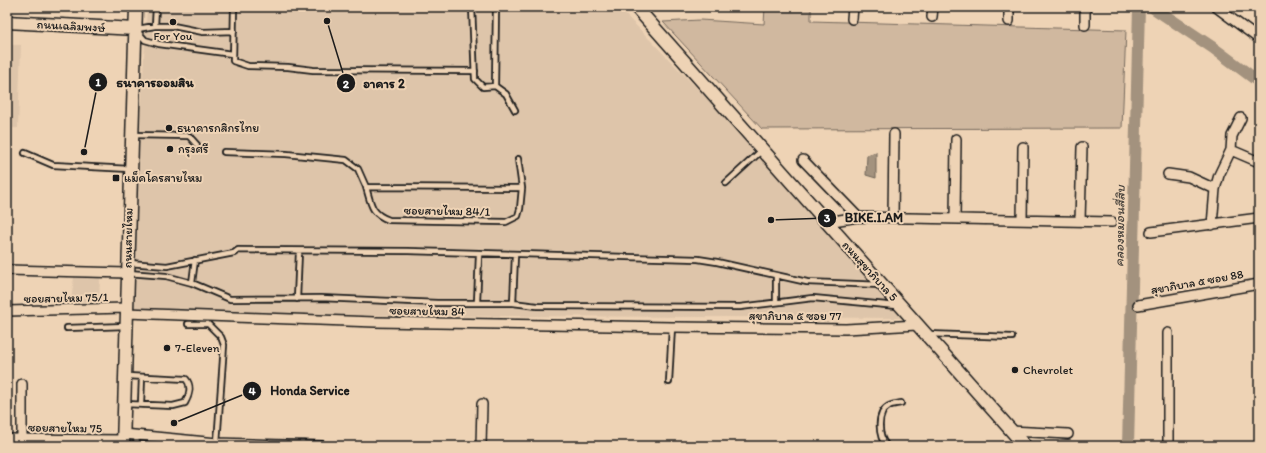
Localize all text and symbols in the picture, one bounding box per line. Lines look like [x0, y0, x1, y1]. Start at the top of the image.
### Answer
street label: ถนนเฉลิมพงษ์ [36, 17, 106, 35]
marker: For You [168, 17, 178, 27]
place label: For You [154, 29, 193, 43]
callout: ธนาคารออมสิน [88, 70, 202, 95]
callout: อาคาร 2 [336, 71, 413, 96]
text: 1 [95, 75, 101, 89]
text: ธนาคารออมสิน [116, 75, 194, 90]
text: อาคาร 2 [363, 76, 405, 91]
text: 2 [343, 77, 350, 91]
place label: ธนาคารกสิกรไทย [177, 121, 259, 135]
marker: ธนาคารกสิกรไทย [164, 123, 174, 133]
place label: กรุงศรี [178, 142, 209, 158]
marker: กรุงศรี [165, 144, 175, 154]
place label: แม็คโครสายไหม [124, 170, 202, 185]
marker: แม็คโครสายไหม [111, 173, 121, 183]
water label: คลองหมอนสี่สิบ [1111, 184, 1128, 267]
street label: ซอยสายไหม 84/1 [404, 203, 491, 219]
callout: BIKE.I.AM [817, 205, 912, 230]
street label: ถนนสายไหม [120, 208, 136, 268]
text: BIKE.I.AM [845, 210, 903, 225]
text: 3 [824, 211, 831, 225]
street label: ถนนสุขาภิบาล 5 [838, 238, 901, 305]
street label: สุขาภิบาล ๕ ซอย 88 [1150, 267, 1245, 299]
street label: ซอยสายไหม 75/1 [24, 290, 109, 306]
street label: ซอยสายไหม 84 [389, 303, 465, 319]
street label: สุขาภิบาล ๕ ซอย 77 [749, 309, 841, 325]
place label: 7-Eleven [175, 341, 220, 355]
marker: 7-Eleven [162, 343, 172, 353]
place label: Chevrolet [1023, 363, 1073, 377]
marker: Chevrolet [1010, 365, 1020, 375]
callout: Honda Service [242, 378, 358, 403]
text: Honda Service [270, 383, 350, 398]
text: 4 [248, 384, 256, 398]
street label: ซอยสายไหม 75 [28, 420, 102, 436]

